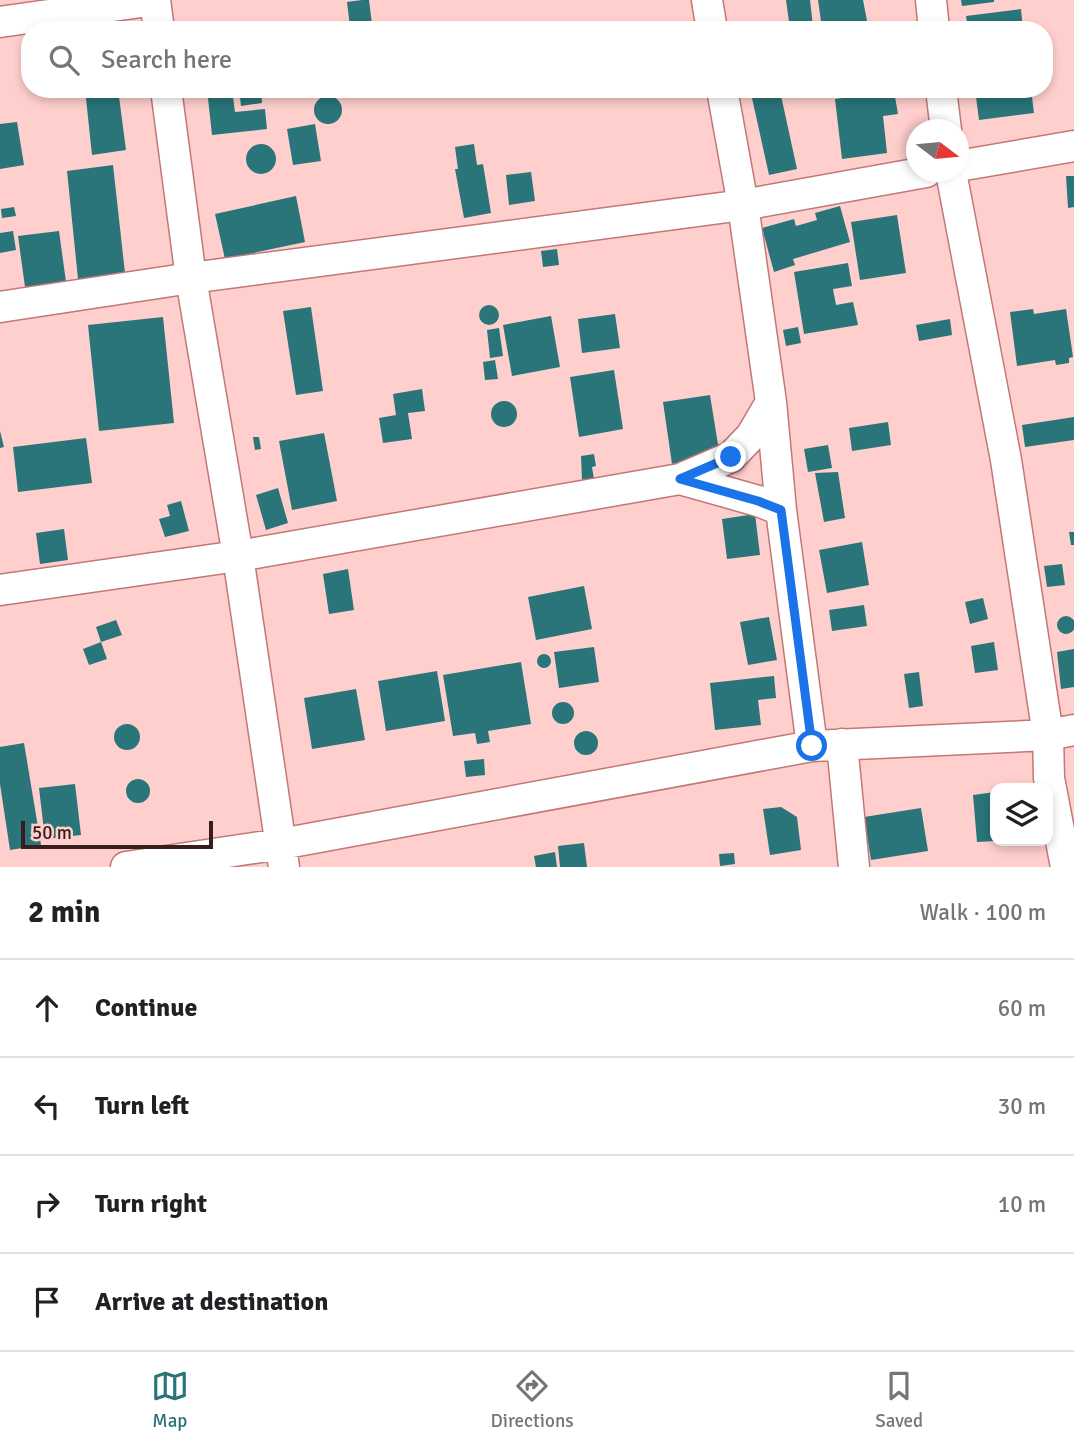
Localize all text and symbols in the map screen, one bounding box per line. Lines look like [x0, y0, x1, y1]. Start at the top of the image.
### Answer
search box [21, 21, 1053, 98]
icon: search [45, 41, 83, 79]
text: Search here [101, 44, 232, 76]
north arrow [906, 119, 969, 182]
route end [715, 441, 746, 472]
route start [796, 730, 827, 761]
map controls [990, 783, 1053, 846]
button: layers [990, 783, 1053, 846]
scale bar [21, 818, 214, 850]
text: 50 m [32, 821, 72, 845]
text: 2 min [28, 894, 100, 931]
text: Walk · 100 m [920, 898, 1046, 927]
icon: ahead [28, 989, 66, 1027]
text: Continue [95, 992, 197, 1024]
text: 60 m [998, 994, 1046, 1023]
icon: left [28, 1087, 66, 1125]
text: Turn left [95, 1090, 189, 1122]
text: 30 m [998, 1092, 1046, 1121]
icon: right [28, 1185, 66, 1223]
text: Turn right [95, 1188, 207, 1220]
text: 10 m [998, 1190, 1046, 1219]
icon: arrive [28, 1283, 66, 1321]
text: Arrive at destination [95, 1286, 328, 1318]
tab: Map [151, 1367, 189, 1433]
tab: Directions [491, 1367, 574, 1433]
tab: Saved [875, 1367, 923, 1433]

